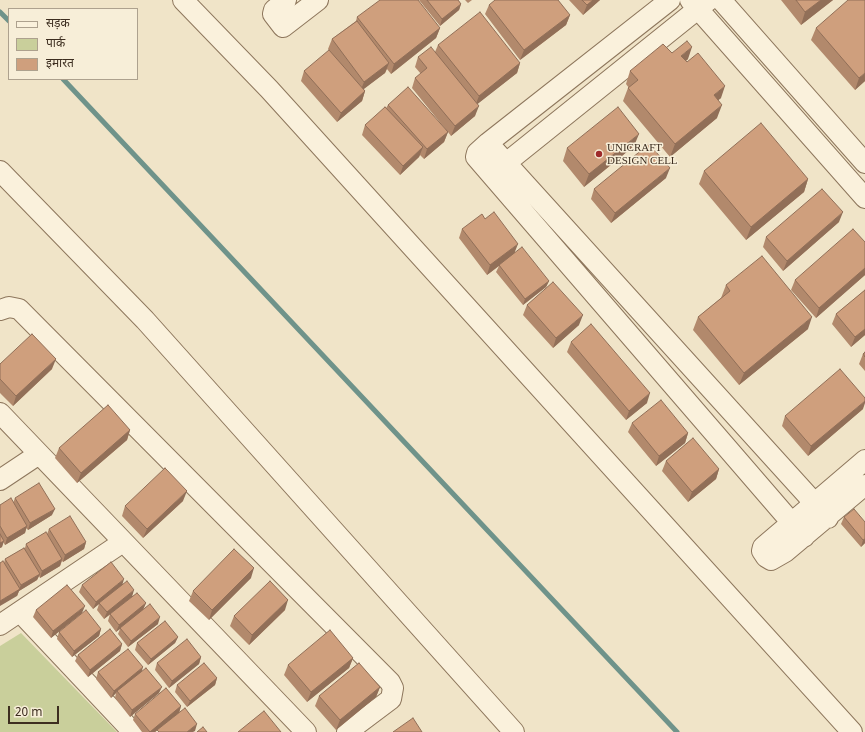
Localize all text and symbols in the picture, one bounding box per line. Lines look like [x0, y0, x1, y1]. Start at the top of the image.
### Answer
legend [8, 8, 138, 80]
text: सड़क [46, 16, 70, 32]
text: पार्क [46, 36, 65, 52]
text: इमारत [46, 56, 74, 72]
place label: UNICRAFT DESIGN CELL [607, 141, 675, 167]
marker: UNICRAFT DESIGN CELL [594, 149, 604, 159]
scale bar [10, 698, 61, 724]
text: 20 m [15, 705, 43, 721]

